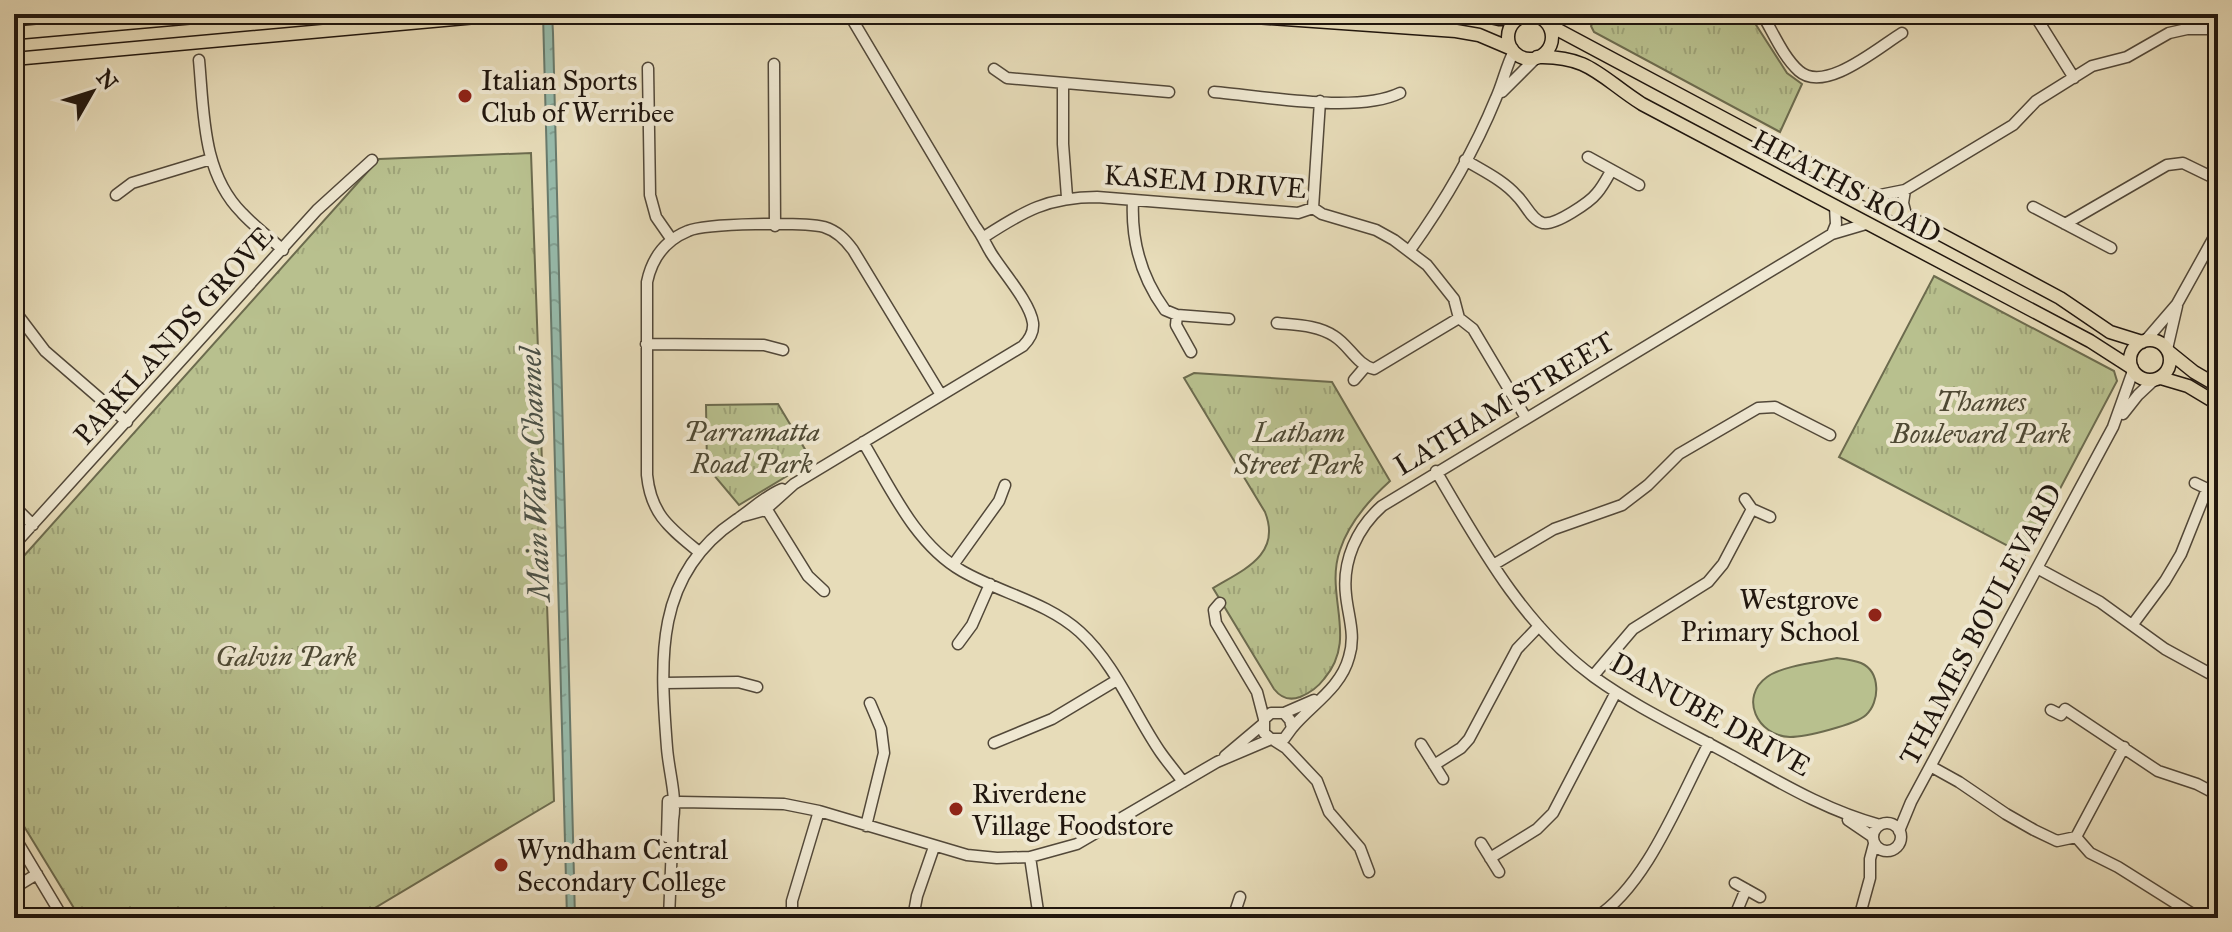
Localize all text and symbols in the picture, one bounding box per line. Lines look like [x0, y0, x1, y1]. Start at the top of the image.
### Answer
north arrow [52, 52, 132, 132]
place label: Italian Sports Club of Werribee [481, 63, 674, 130]
text: N [91, 64, 124, 96]
marker: Italian Sports Club of Werribee [456, 87, 474, 105]
street label: HEATHS ROAD [1746, 122, 1947, 251]
street label: KASEM DRIVE [1103, 157, 1307, 206]
street label: PARKLANDS GROVE [66, 219, 281, 452]
street label: LATHAM STREET [1388, 324, 1621, 483]
water label: Main Water Channel [512, 344, 558, 604]
park label: Thames Boulevard Park [1889, 384, 2072, 451]
park label: Parramatta Road Park [684, 414, 820, 481]
park label: Latham Street Park [1233, 415, 1364, 482]
street label: THAMES BOULEVARD [1891, 477, 2070, 771]
place label: Westgrove Primary School [1680, 582, 1859, 649]
marker: Westgrove Primary School [1866, 606, 1884, 624]
park label: Galvin Park [215, 639, 357, 674]
street label: DANUBE DRIVE [1604, 645, 1817, 784]
place label: Riverdene Village Foodstore [971, 776, 1174, 843]
marker: Riverdene Village Foodstore [947, 800, 965, 818]
place label: Wyndham Central Secondary College [517, 832, 729, 899]
marker: Wyndham Central Secondary College [492, 856, 510, 874]

